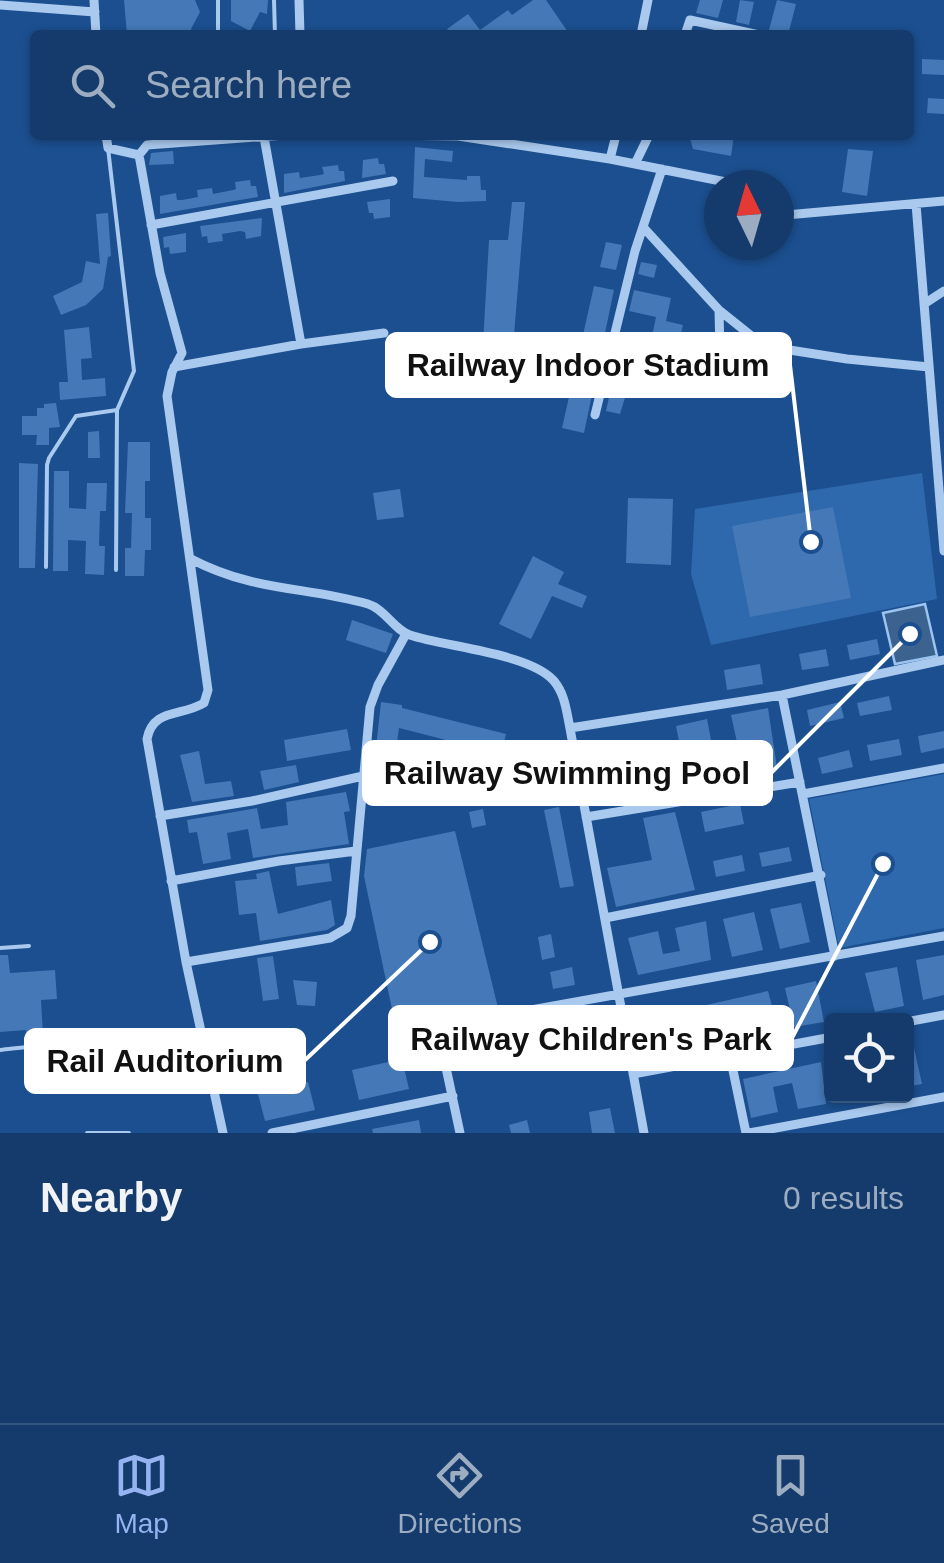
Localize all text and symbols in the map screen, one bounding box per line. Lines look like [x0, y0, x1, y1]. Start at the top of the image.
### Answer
search box [30, 30, 914, 140]
icon: search [65, 58, 120, 113]
text: Search here [145, 64, 352, 106]
north arrow [704, 170, 794, 260]
callout: Railway Indoor Stadium [387, 334, 790, 396]
text: Railway Indoor Stadium [407, 347, 769, 383]
callout: Railway Swimming Pool [364, 742, 771, 804]
text: Railway Swimming Pool [384, 755, 750, 791]
callout: Railway Children's Park [390, 1007, 792, 1069]
map controls [824, 1013, 914, 1103]
button: locate [824, 1013, 914, 1103]
text: Railway Children's Park [410, 1021, 772, 1057]
callout: Rail Auditorium [26, 1030, 304, 1092]
text: Rail Auditorium [46, 1043, 284, 1079]
text: Nearby [40, 1174, 182, 1221]
text: 0 results [783, 1180, 904, 1216]
tab: Map [114, 1448, 169, 1540]
tab: Directions [398, 1448, 522, 1540]
tab: Saved [750, 1448, 830, 1540]

